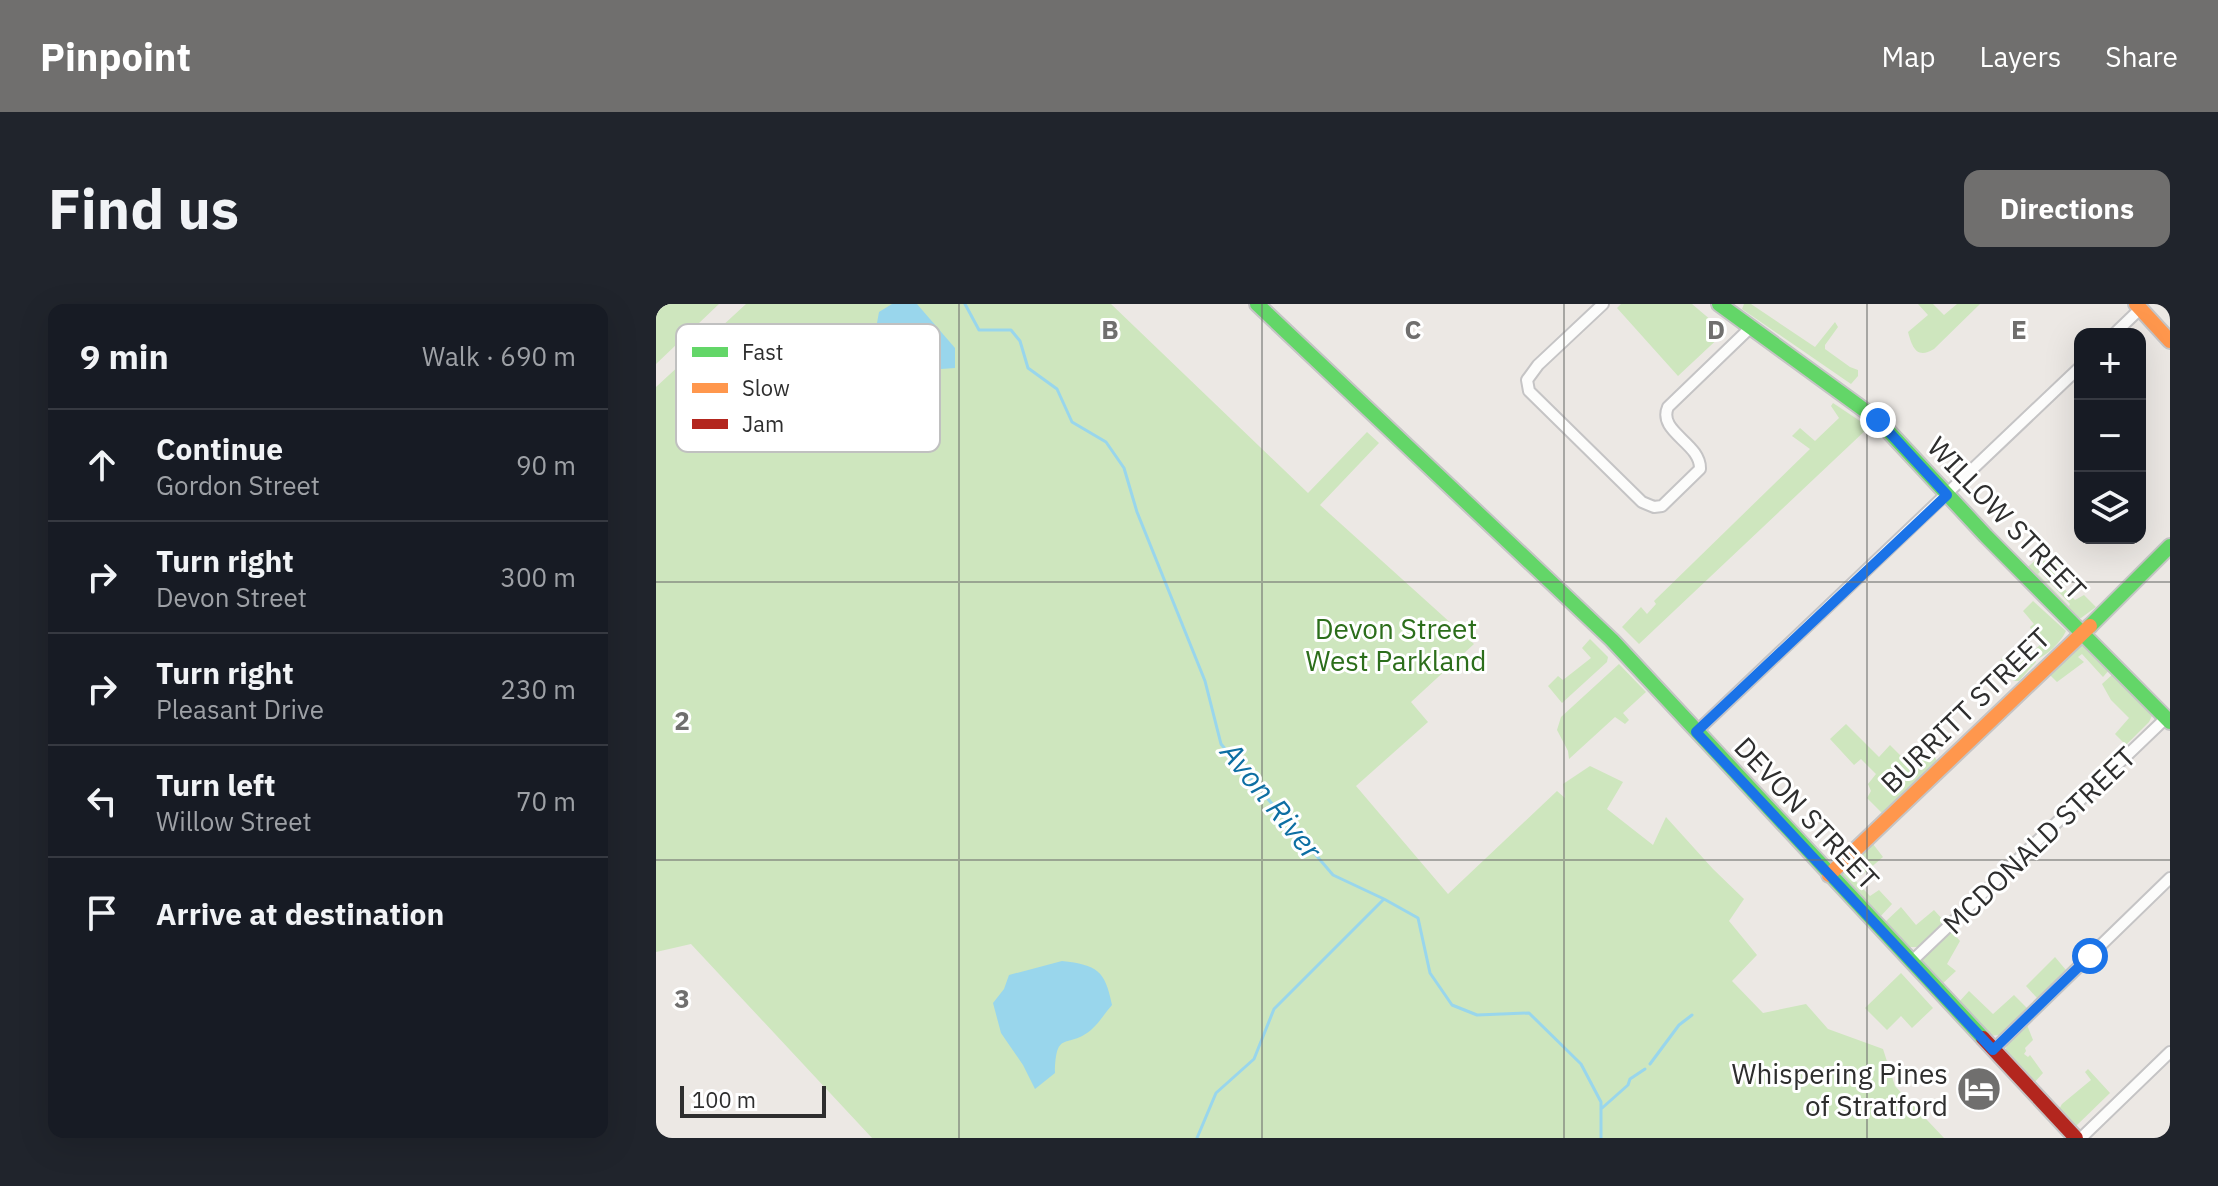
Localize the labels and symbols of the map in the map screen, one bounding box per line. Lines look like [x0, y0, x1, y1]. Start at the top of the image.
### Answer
text: B [1101, 312, 1119, 346]
text: C [1405, 312, 1422, 346]
text: D [1707, 312, 1725, 346]
text: E [2011, 312, 2027, 346]
legend [676, 324, 940, 452]
text: Fast [742, 337, 783, 366]
text: Slow [742, 373, 790, 402]
route end [1860, 402, 1896, 438]
text: Jam [742, 409, 784, 438]
street label: WILLOW STREET [1920, 428, 2094, 608]
park label: Devon Street West Parkland [1305, 610, 1487, 679]
street label: BURRITT STREET [1872, 620, 2058, 800]
text: 2 [674, 703, 690, 737]
street label: DEVON STREET [1727, 729, 1887, 897]
water label: Avon River [1212, 732, 1332, 868]
street label: MCDONALD STREET [1935, 738, 2143, 942]
route start [2072, 938, 2108, 974]
text: 3 [674, 981, 690, 1015]
place label: Whispering Pines of Stratford [1731, 1055, 1948, 1124]
hotel icon: Whispering Pines of Stratford [1955, 1065, 2003, 1113]
scale bar [680, 1082, 826, 1118]

